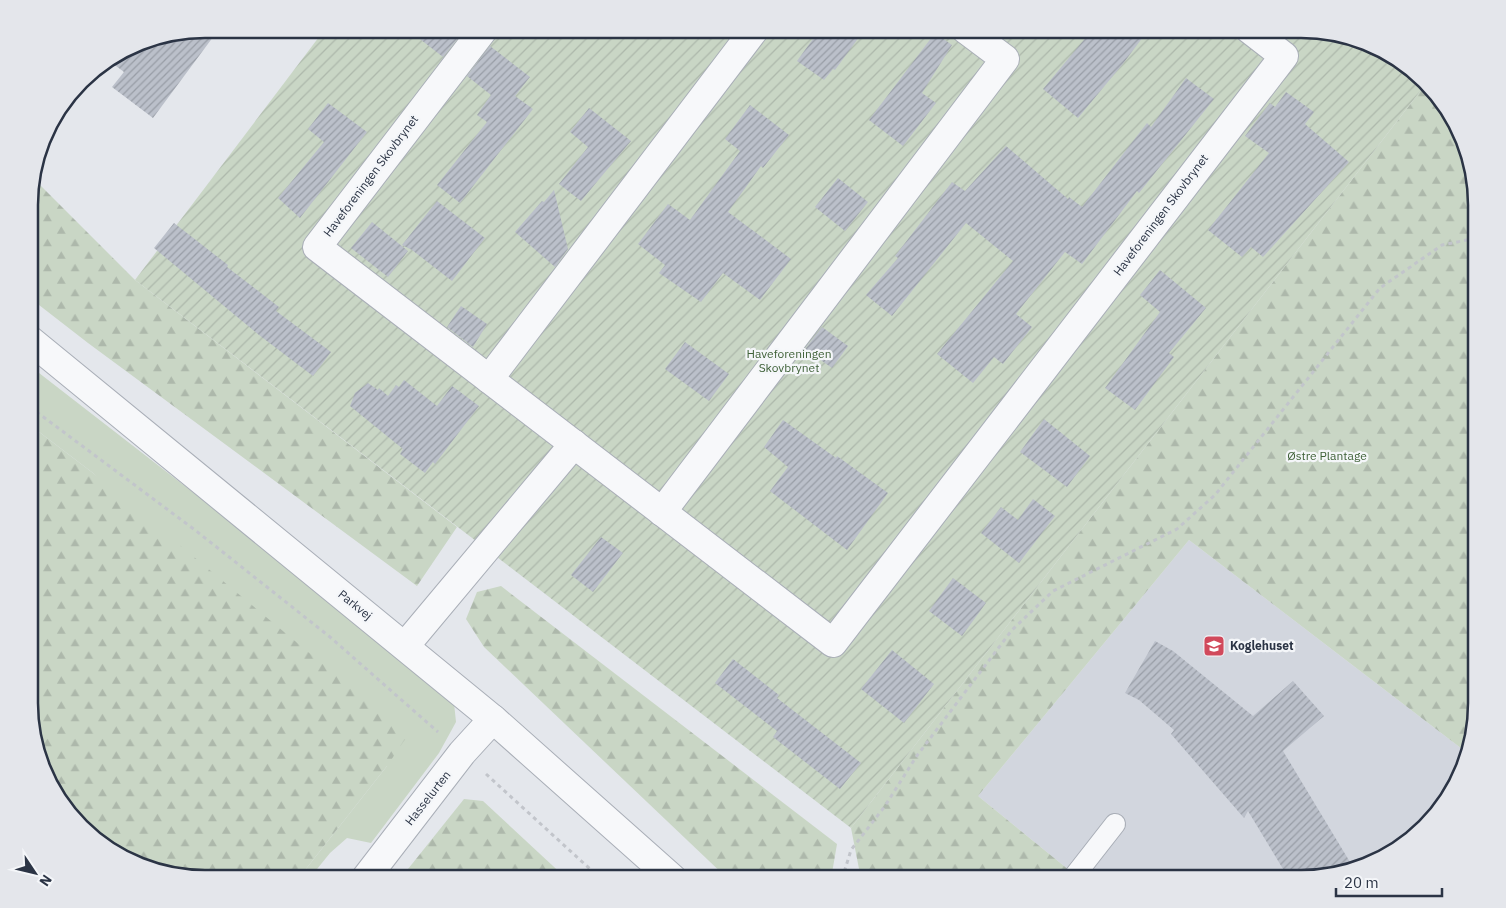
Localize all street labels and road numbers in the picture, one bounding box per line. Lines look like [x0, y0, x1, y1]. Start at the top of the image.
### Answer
street label: Haveforeningen Skovbrynet [320, 112, 421, 240]
street label: Haveforeningen Skovbrynet [1110, 151, 1211, 279]
street label: Parkvej [335, 586, 375, 623]
street label: Hasselurten [402, 767, 454, 828]

